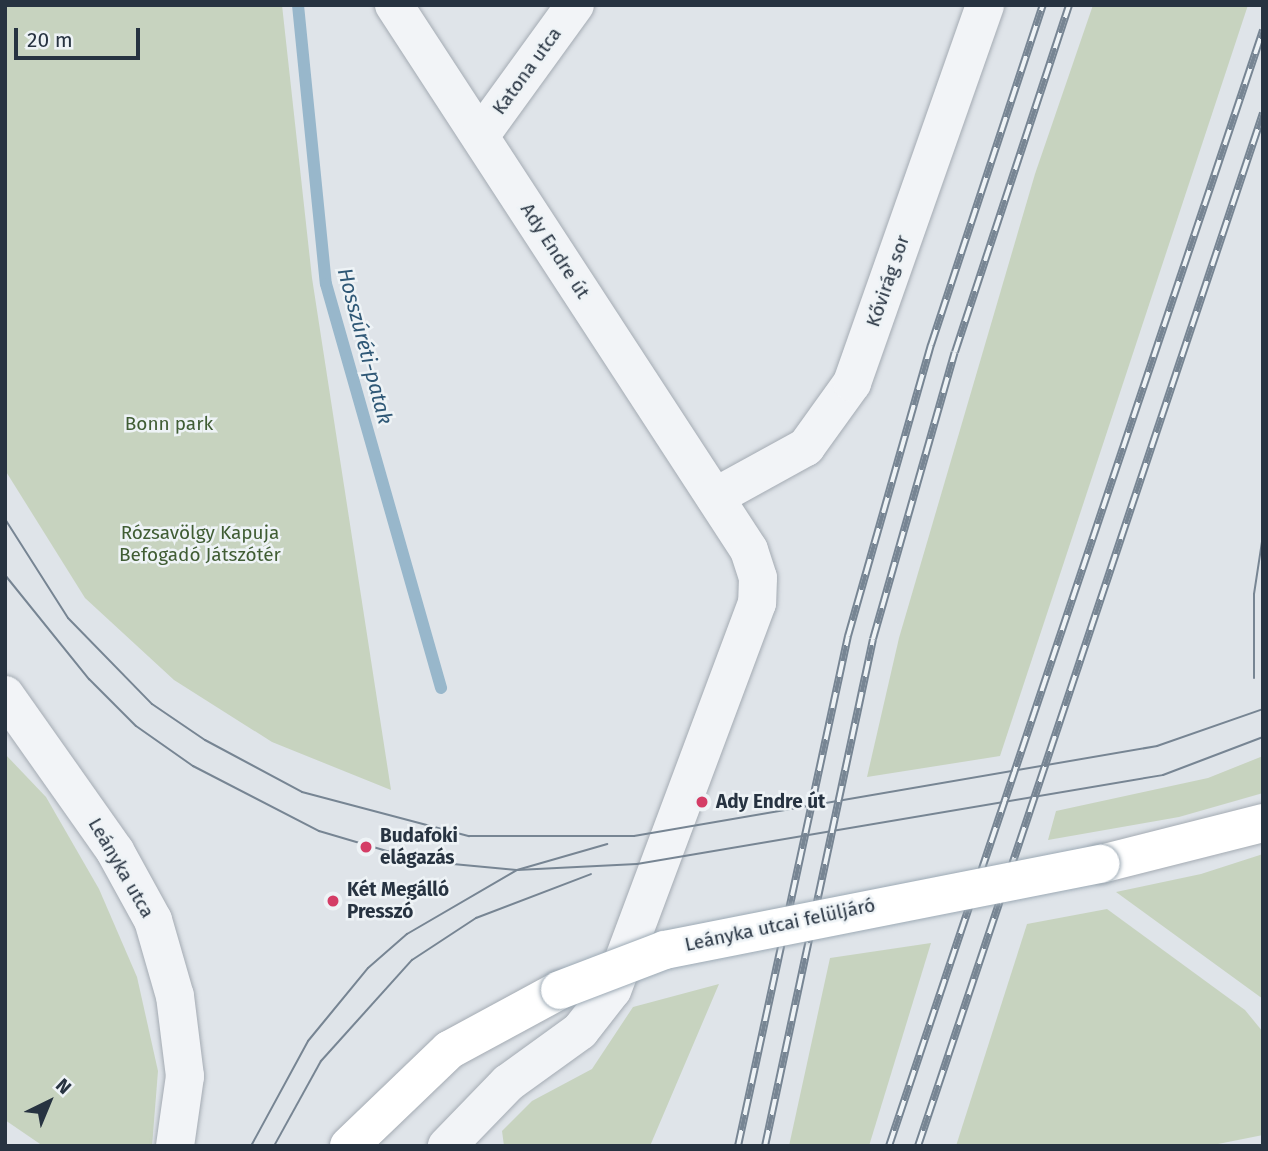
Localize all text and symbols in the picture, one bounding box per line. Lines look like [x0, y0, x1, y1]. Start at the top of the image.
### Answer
scale bar [18, 14, 144, 58]
street label: Katona utca [488, 23, 566, 119]
text: 20 m [27, 27, 73, 53]
street label: Ady Endre út [516, 199, 594, 303]
street label: Kővirág sor [862, 232, 914, 330]
water label: Hosszúréti-patak [332, 265, 398, 427]
park label: Bonn park [125, 413, 213, 435]
park label: Rózsavölgy Kapuja Befogadó Játszótér [119, 522, 281, 566]
place label: Ady Endre út [716, 791, 825, 813]
marker: Ady Endre út [694, 794, 710, 810]
street label: Leányka utca [83, 814, 159, 922]
place label: Budafoki elágazás [380, 825, 458, 869]
marker: Budafoki elágazás [358, 839, 374, 855]
place label: Két Megálló Presszó [347, 879, 449, 923]
marker: Két Megálló Presszó [325, 893, 341, 909]
street label: Leányka utcai felüljáró [683, 894, 877, 956]
north arrow [14, 1067, 84, 1137]
text: N [51, 1074, 76, 1099]

